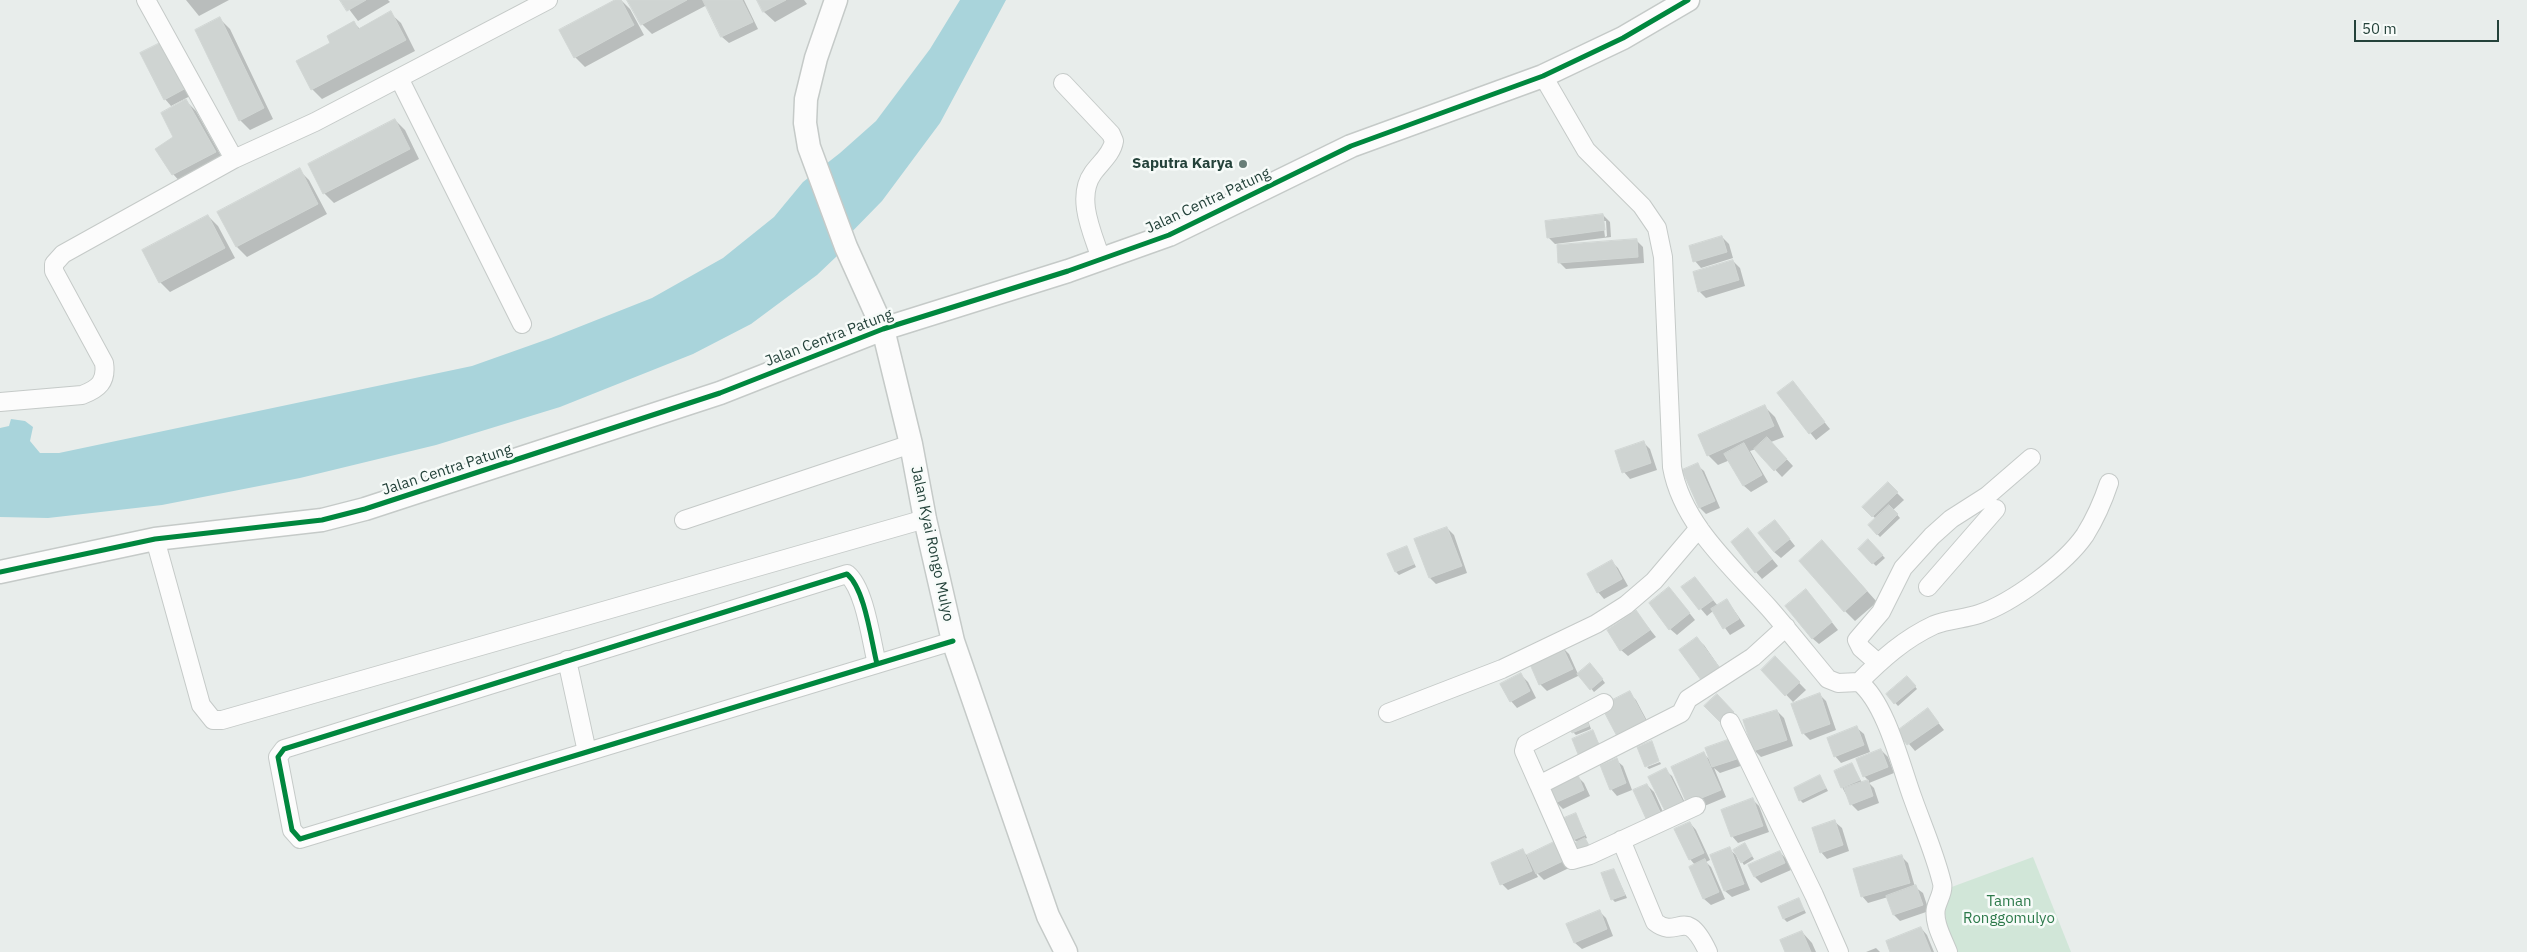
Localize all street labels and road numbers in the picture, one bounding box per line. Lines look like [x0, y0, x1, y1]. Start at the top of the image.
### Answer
street label: Jalan Centra Patung [1143, 164, 1273, 238]
street label: Jalan Centra Patung [763, 305, 895, 371]
street label: Jalan Centra Patung [380, 441, 514, 499]
street label: Jalan Kyai Rongo Mulyo [907, 465, 957, 623]

